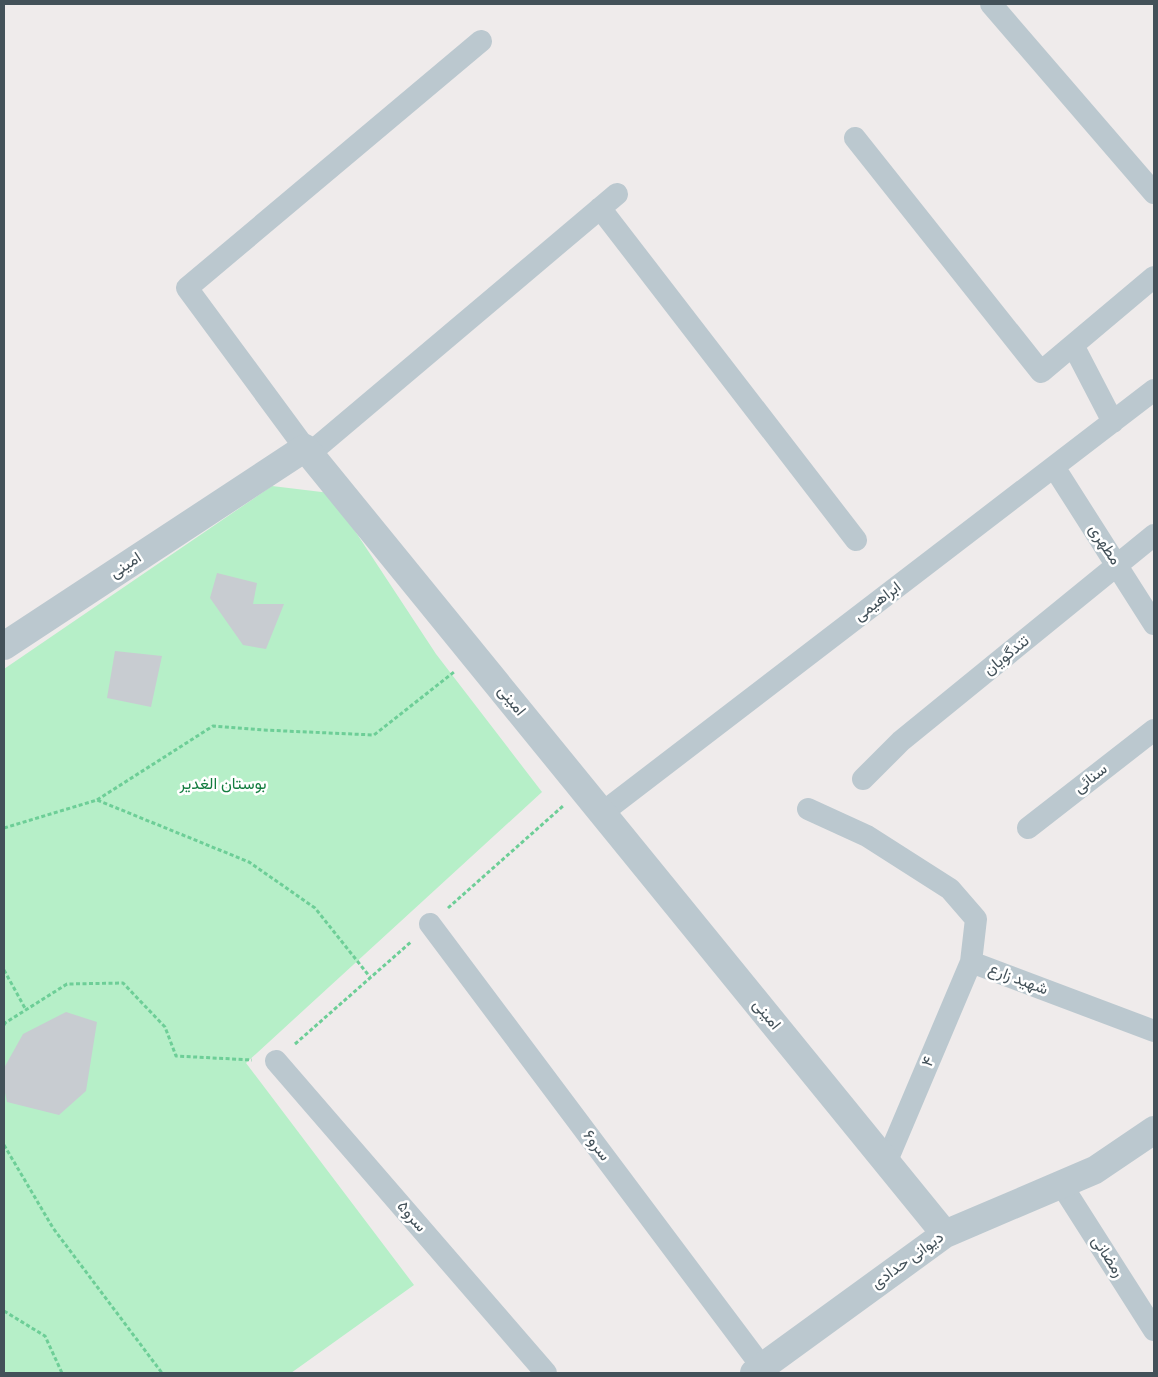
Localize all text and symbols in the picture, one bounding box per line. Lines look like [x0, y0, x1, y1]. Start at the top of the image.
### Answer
street label: مطهری [1083, 521, 1125, 569]
street label: امینی [106, 548, 146, 584]
street label: ابراهیمی [850, 578, 906, 626]
street label: تندگویان [980, 631, 1034, 681]
street label: امینی [493, 682, 529, 720]
street label: سنائی [1070, 760, 1112, 798]
park label: بوستان الغدیر [178, 775, 267, 795]
street label: شهید زارع [985, 960, 1051, 1000]
street label: امینی [748, 996, 784, 1034]
street label: ۴ [918, 1054, 940, 1070]
street label: سرو۶ [578, 1127, 614, 1165]
street label: سرو۵ [392, 1197, 430, 1237]
street label: دیوانی حدادی [868, 1228, 948, 1294]
street label: رمضانی [1086, 1232, 1128, 1282]

